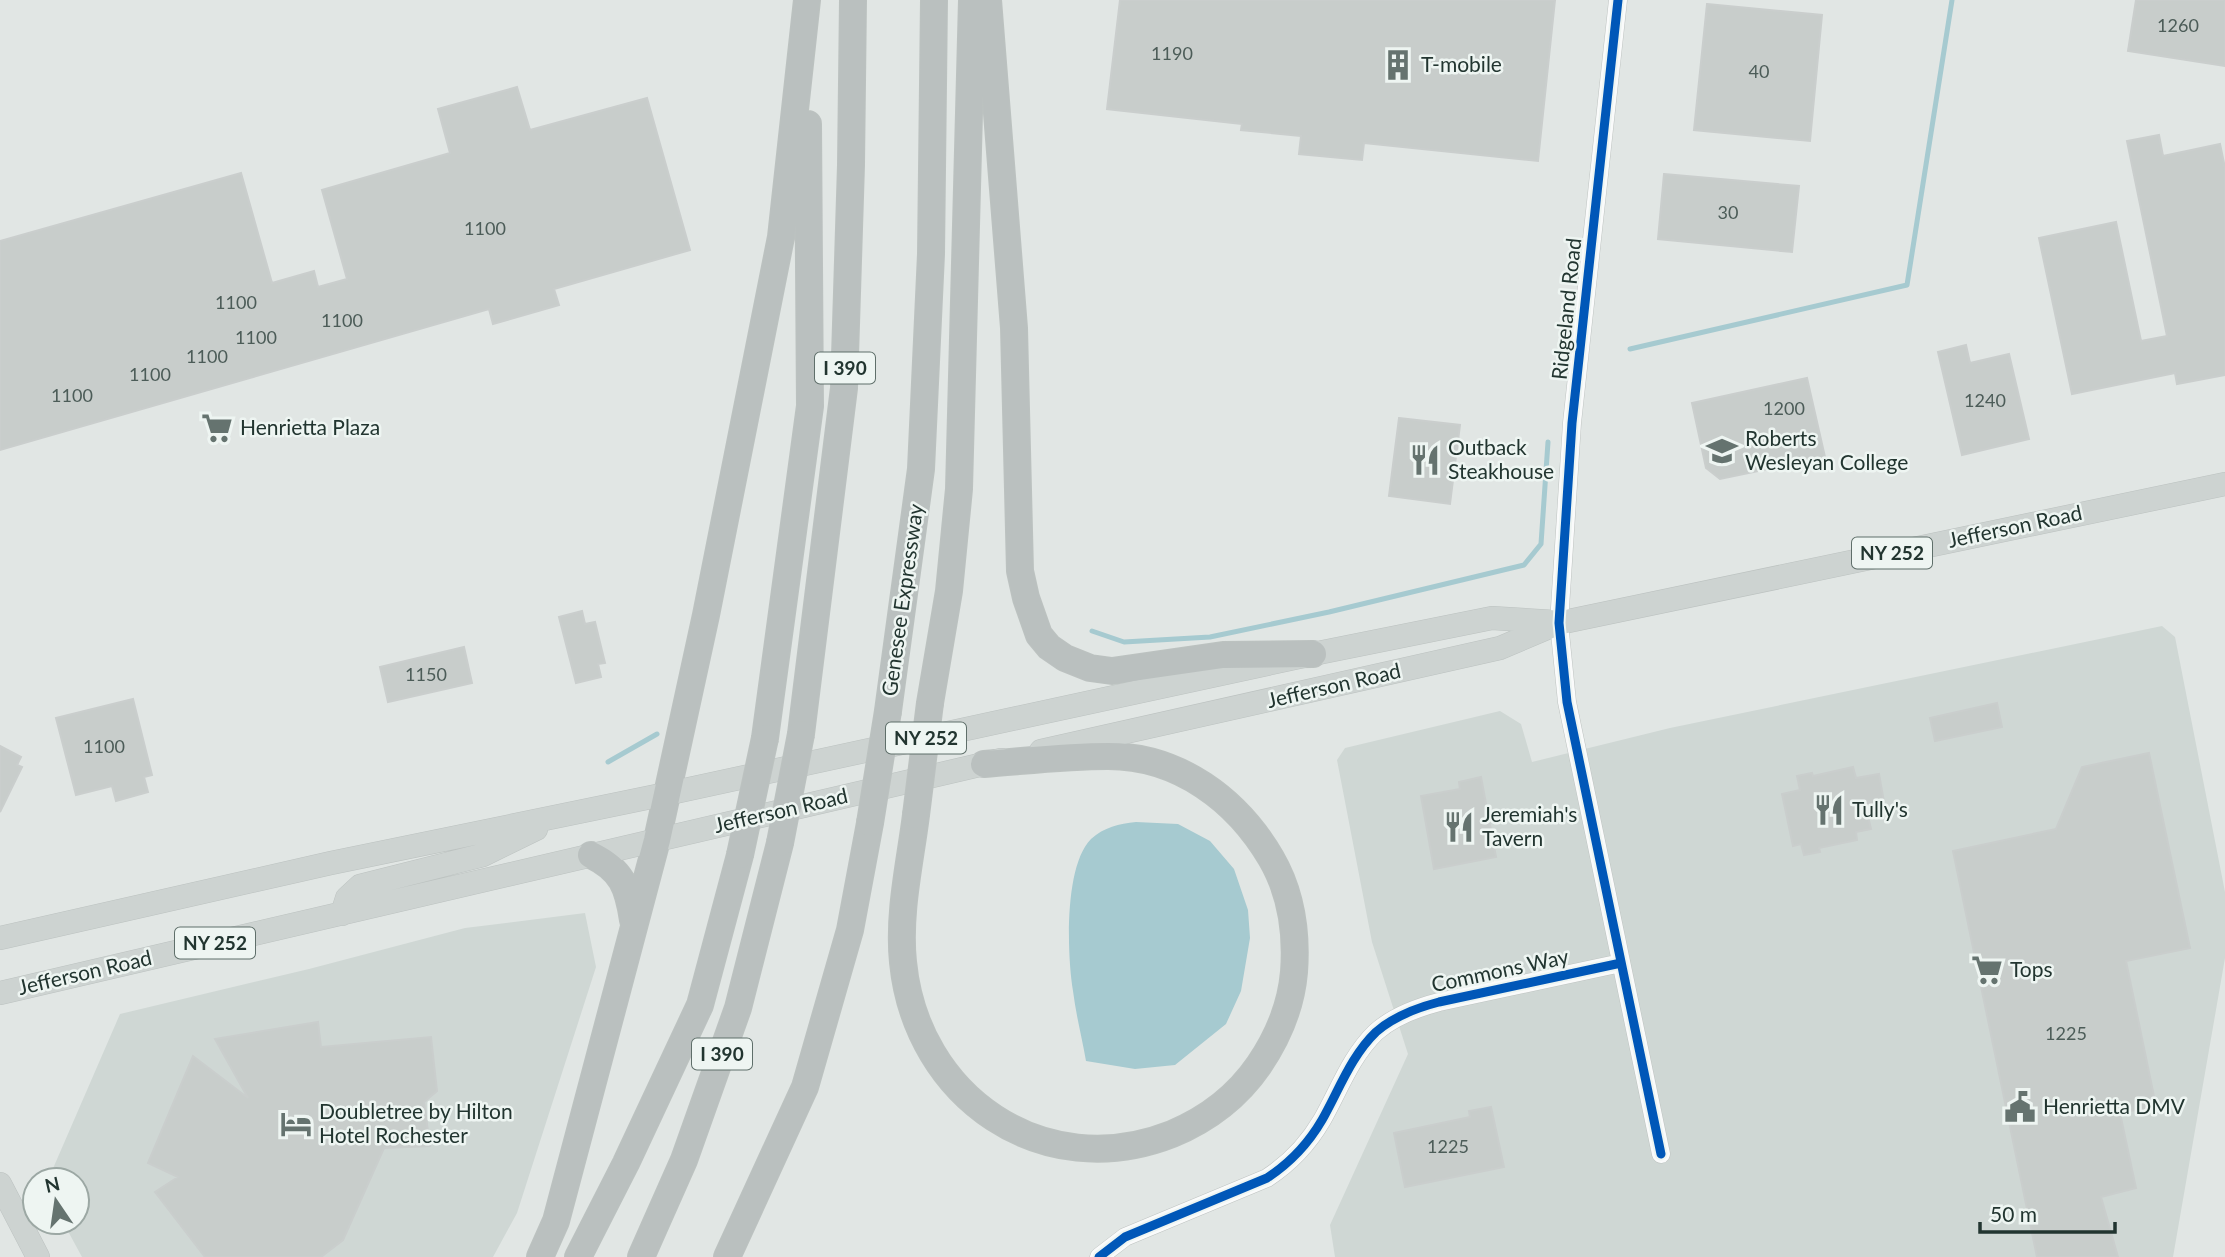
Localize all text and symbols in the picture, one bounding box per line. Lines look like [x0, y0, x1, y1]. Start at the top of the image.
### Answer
house number: 1260 [2157, 14, 2199, 36]
house number: 1190 [1151, 42, 1193, 64]
building icon: T-mobile [1381, 48, 1415, 82]
place label: T-mobile [1421, 51, 1502, 76]
house number: 40 [1749, 60, 1769, 82]
house number: 30 [1718, 201, 1738, 223]
house number: 1100 [464, 217, 506, 239]
street label: Ridgeland Road [1546, 237, 1585, 381]
house number: 1100 [215, 291, 257, 313]
house number: 1100 [321, 309, 363, 331]
house number: 1100 [235, 326, 277, 348]
house number: 1100 [186, 345, 228, 367]
road number: I 390 [815, 352, 875, 384]
house number: 1100 [129, 363, 171, 385]
house number: 1100 [51, 384, 93, 406]
house number: 1240 [1964, 389, 2006, 411]
house number: 1200 [1763, 397, 1805, 419]
supermarket icon: Henrietta Plaza [200, 411, 234, 445]
place label: Henrietta Plaza [240, 414, 380, 439]
place label: Roberts Wesleyan College [1745, 425, 1908, 474]
place label: Outback Steakhouse [1448, 434, 1554, 483]
school or university icon: Roberts Wesleyan College [1705, 434, 1739, 468]
restaurant icon: Outback Steakhouse [1408, 443, 1442, 477]
street label: Jefferson Road [1945, 499, 2084, 552]
street label: Genesee Expressway [876, 502, 927, 698]
road number: NY 252 [1852, 538, 1932, 568]
street label: Jefferson Road [1264, 657, 1403, 712]
house number: 1150 [405, 663, 447, 685]
road number: NY 252 [886, 722, 966, 754]
house number: 1100 [83, 735, 125, 757]
street label: Jefferson Road [711, 782, 850, 837]
restaurant icon: Tully's [1812, 793, 1846, 827]
place label: Tully's [1852, 796, 1908, 821]
place label: Jeremiah's Tavern [1482, 801, 1577, 850]
restaurant icon: Jeremiah's Tavern [1442, 810, 1476, 844]
road number: NY 252 [175, 928, 255, 959]
street label: Commons Way [1429, 943, 1571, 996]
street label: Jefferson Road [15, 944, 154, 999]
supermarket icon: Tops [1970, 953, 2004, 987]
place label: Tops [2010, 956, 2053, 981]
house number: 1225 [2045, 1022, 2087, 1044]
road number: I 390 [692, 1038, 752, 1070]
public building icon: Henrietta DMV [2003, 1090, 2037, 1124]
place label: Henrietta DMV [2043, 1093, 2186, 1118]
place label: Doubletree by Hilton Hotel Rochester [319, 1098, 513, 1147]
hotel icon: Doubletree by Hilton Hotel Rochester [279, 1107, 313, 1141]
house number: 1225 [1427, 1135, 1469, 1157]
north arrow [21, 1166, 91, 1236]
text: N [42, 1171, 62, 1197]
scale bar [1980, 1190, 2115, 1234]
text: 50 m [1990, 1201, 2037, 1226]

